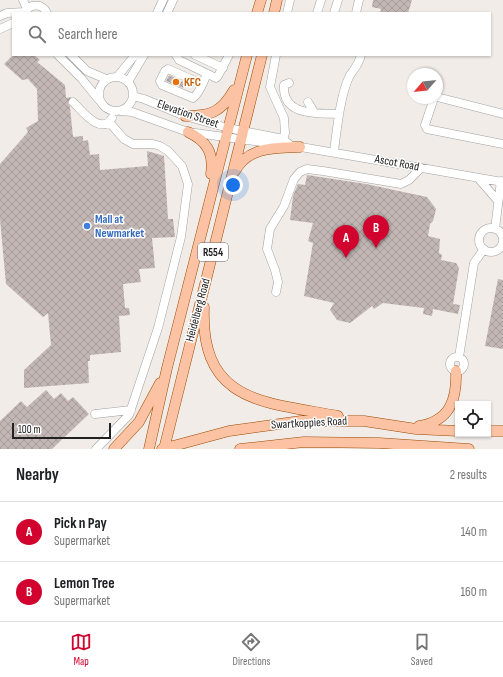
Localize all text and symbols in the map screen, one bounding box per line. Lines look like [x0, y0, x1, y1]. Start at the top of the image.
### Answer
search box [12, 12, 491, 56]
icon: search [26, 23, 48, 45]
text: Search here [58, 25, 118, 44]
north arrow [407, 68, 443, 104]
place label: KFC [184, 75, 201, 90]
marker: KFC [171, 77, 181, 87]
street label: Elevation Street [155, 96, 221, 132]
street label: Ascot Road [373, 151, 420, 175]
your location [223, 175, 243, 195]
place label: Mall at Newmarket [95, 212, 144, 241]
pin: B [363, 215, 389, 248]
marker: Mall at Newmarket [82, 221, 92, 231]
pin: A [333, 225, 359, 258]
road number: R554 [198, 243, 228, 261]
street label: Heidelberg Road [182, 277, 214, 343]
map controls [455, 401, 491, 437]
button: locate [455, 401, 491, 437]
street label: Swartkoppies Road [271, 414, 347, 432]
scale bar [12, 421, 111, 440]
text: 100 m [18, 423, 40, 436]
text: Nearby [16, 465, 59, 485]
text: 2 results [450, 467, 487, 483]
text: Pick n Pay [54, 514, 107, 533]
text: A [26, 524, 32, 540]
text: 140 m [461, 524, 487, 540]
text: Supermarket [54, 533, 110, 549]
text: Lemon Tree [54, 574, 115, 593]
text: B [26, 584, 32, 600]
text: 160 m [461, 584, 487, 600]
text: Supermarket [54, 593, 110, 609]
tab: Map [70, 631, 92, 668]
tab: Directions [233, 631, 270, 668]
tab: Saved [411, 631, 433, 668]

